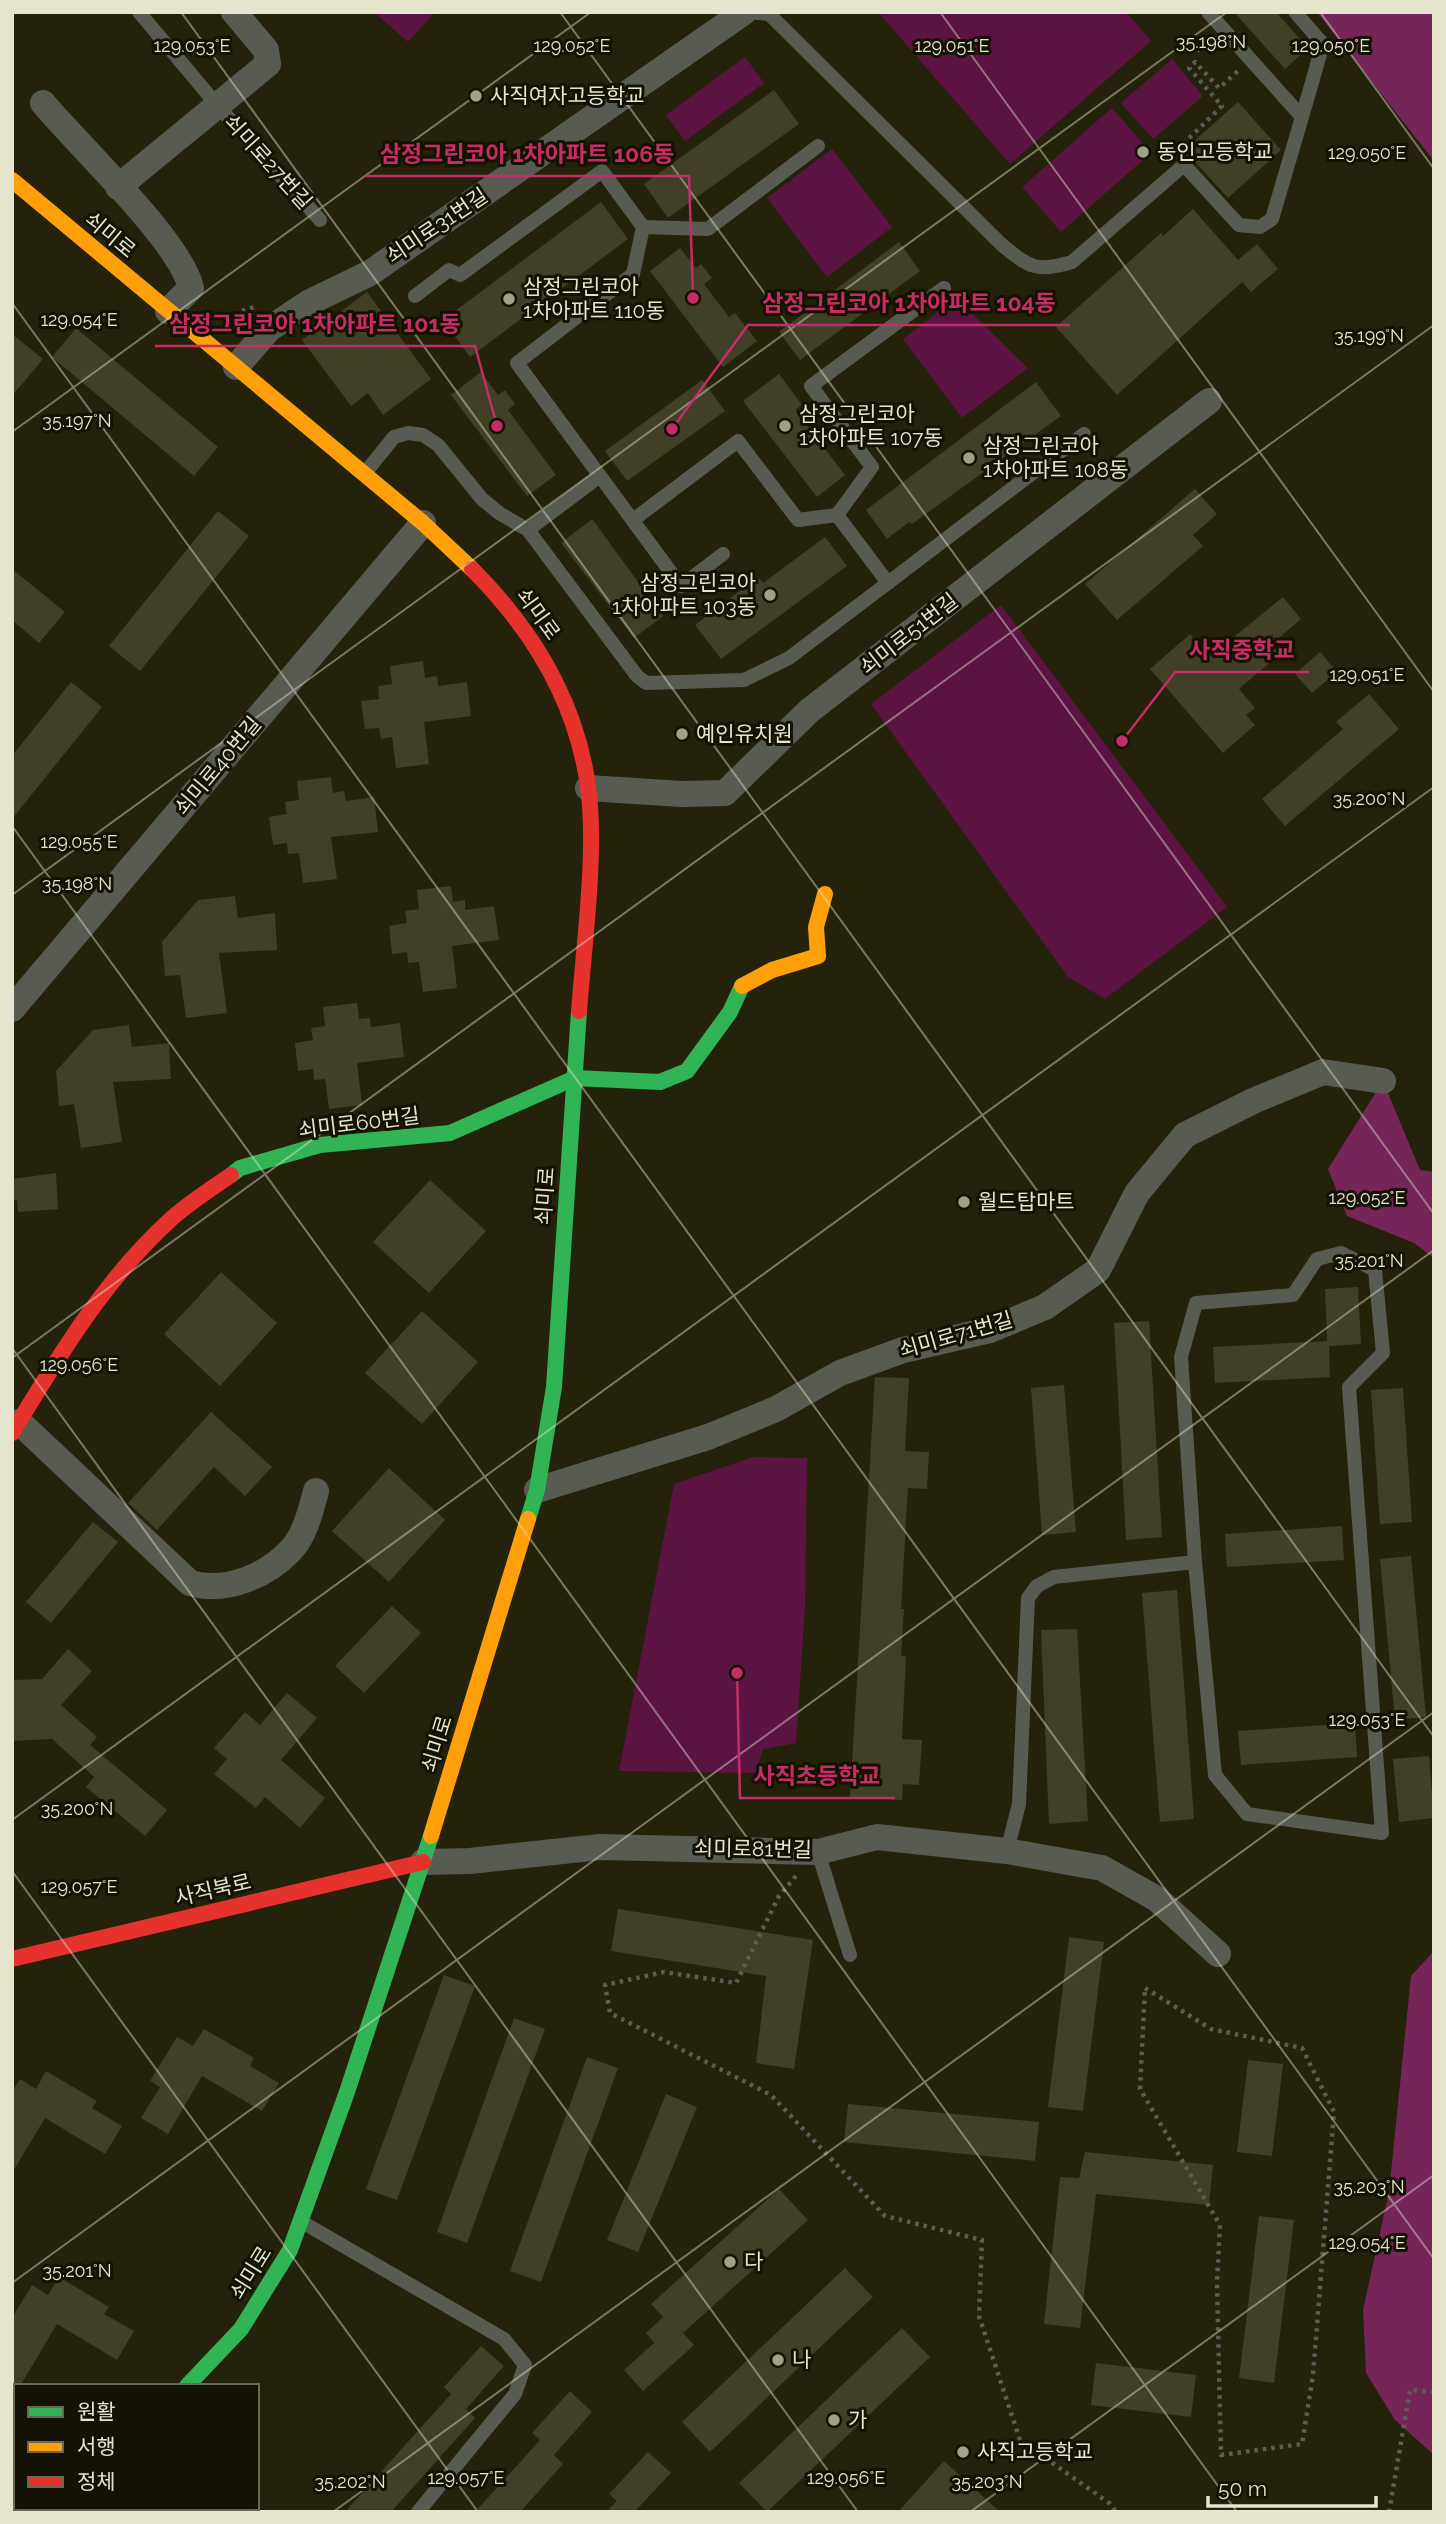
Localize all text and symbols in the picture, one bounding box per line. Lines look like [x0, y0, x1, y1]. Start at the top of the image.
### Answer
text: 35.198°N [1176, 31, 1246, 52]
text: 129.053°E [154, 35, 230, 56]
text: 129.052°E [534, 35, 610, 56]
text: 129.051°E [915, 35, 989, 56]
text: 129.050°E [1292, 35, 1370, 56]
place label: 사직여자고등학교 [490, 83, 645, 108]
marker: 사직여자고등학교 [468, 88, 484, 104]
street label: 쇠미로27번길 [219, 109, 317, 214]
callout: 삼정그린코아 1차아파트 106동 [366, 132, 689, 176]
place label: 동인고등학교 [1157, 139, 1273, 164]
text: 삼정그린코아 1차아파트 106동 [380, 140, 674, 167]
text: 129.050°E [1328, 142, 1406, 163]
marker: 동인고등학교 [1135, 144, 1151, 160]
street label: 쇠미로31번길 [381, 183, 492, 269]
street label: 쇠미로 [80, 206, 141, 263]
place label: 삼정그린코아 1차아파트 110동 [523, 274, 665, 323]
callout: 삼정그린코아 1차아파트 104동 [748, 281, 1070, 325]
text: 삼정그린코아 1차아파트 104동 [762, 289, 1056, 316]
marker: 삼정그린코아 1차아파트 110동 [501, 291, 517, 307]
callout: 삼정그린코아 1차아파트 101동 [155, 302, 475, 346]
text: 129.054°E [40, 309, 118, 330]
text: 삼정그린코아 1차아파트 101동 [169, 310, 461, 337]
text: 35.199°N [1334, 325, 1404, 346]
place label: 삼정그린코아 1차아파트 107동 [799, 401, 943, 450]
text: 35.197°N [42, 410, 112, 431]
marker: 삼정그린코아 1차아파트 107동 [777, 418, 793, 434]
place label: 삼정그린코아 1차아파트 108동 [983, 433, 1128, 482]
marker: 삼정그린코아 1차아파트 108동 [961, 450, 977, 466]
place label: 삼정그린코아 1차아파트 103동 [612, 570, 756, 619]
street label: 쇠미로 [511, 583, 566, 645]
marker: 삼정그린코아 1차아파트 103동 [762, 587, 778, 603]
street label: 쇠미로51번길 [855, 588, 963, 679]
callout: 사직중학교 [1175, 628, 1309, 672]
text: 사직중학교 [1189, 636, 1295, 663]
text: 129.051°E [1330, 664, 1404, 685]
street label: 쇠미로40번길 [169, 711, 266, 820]
place label: 예인유치원 [696, 721, 793, 746]
marker: 예인유치원 [674, 726, 690, 742]
text: 35.200°N [1333, 788, 1405, 809]
text: 129.055°E [40, 831, 118, 852]
text: 35.198°N [42, 873, 112, 894]
street label: 쇠미로60번길 [297, 1103, 421, 1142]
street label: 쇠미로 [530, 1166, 559, 1226]
text: 129.052°E [1329, 1187, 1405, 1208]
place label: 월드탑마트 [978, 1189, 1075, 1214]
marker: 월드탑마트 [956, 1194, 972, 1210]
text: 35.201°N [1334, 1250, 1404, 1271]
street label: 쇠미로71번길 [896, 1306, 1015, 1363]
text: 129.056°E [40, 1354, 118, 1375]
text: 129.053°E [1329, 1709, 1405, 1730]
street label: 쇠미로 [416, 1712, 457, 1775]
callout: 사직초등학교 [740, 1754, 895, 1798]
text: 사직초등학교 [754, 1762, 880, 1789]
text: 35.200°N [41, 1798, 113, 1819]
street label: 쇠미로81번길 [694, 1835, 812, 1862]
street label: 사직북로 [172, 1869, 253, 1910]
text: 129.057°E [40, 1876, 118, 1897]
text: 35.203°N [1333, 2176, 1405, 2197]
text: 129.054°E [1328, 2232, 1406, 2253]
street label: 쇠미로 [225, 2242, 277, 2304]
place label: 다 [744, 2249, 763, 2274]
marker: 다 [722, 2254, 738, 2270]
text: 35.201°N [42, 2260, 112, 2281]
place label: 나 [792, 2347, 811, 2372]
marker: 나 [770, 2352, 786, 2368]
legend [14, 2384, 259, 2510]
text: 원활 [77, 2399, 116, 2424]
place label: 가 [848, 2407, 867, 2432]
marker: 가 [826, 2412, 842, 2428]
text: 서행 [77, 2434, 116, 2459]
place label: 사직고등학교 [977, 2439, 1093, 2464]
marker: 사직고등학교 [955, 2444, 971, 2460]
scale bar [1208, 2464, 1376, 2508]
text: 129.057°E [427, 2467, 505, 2488]
text: 129.056°E [807, 2467, 885, 2488]
text: 정체 [77, 2469, 116, 2494]
text: 35.202°N [314, 2471, 386, 2492]
text: 35.203°N [951, 2471, 1023, 2492]
text: 50 m [1218, 2476, 1267, 2501]

